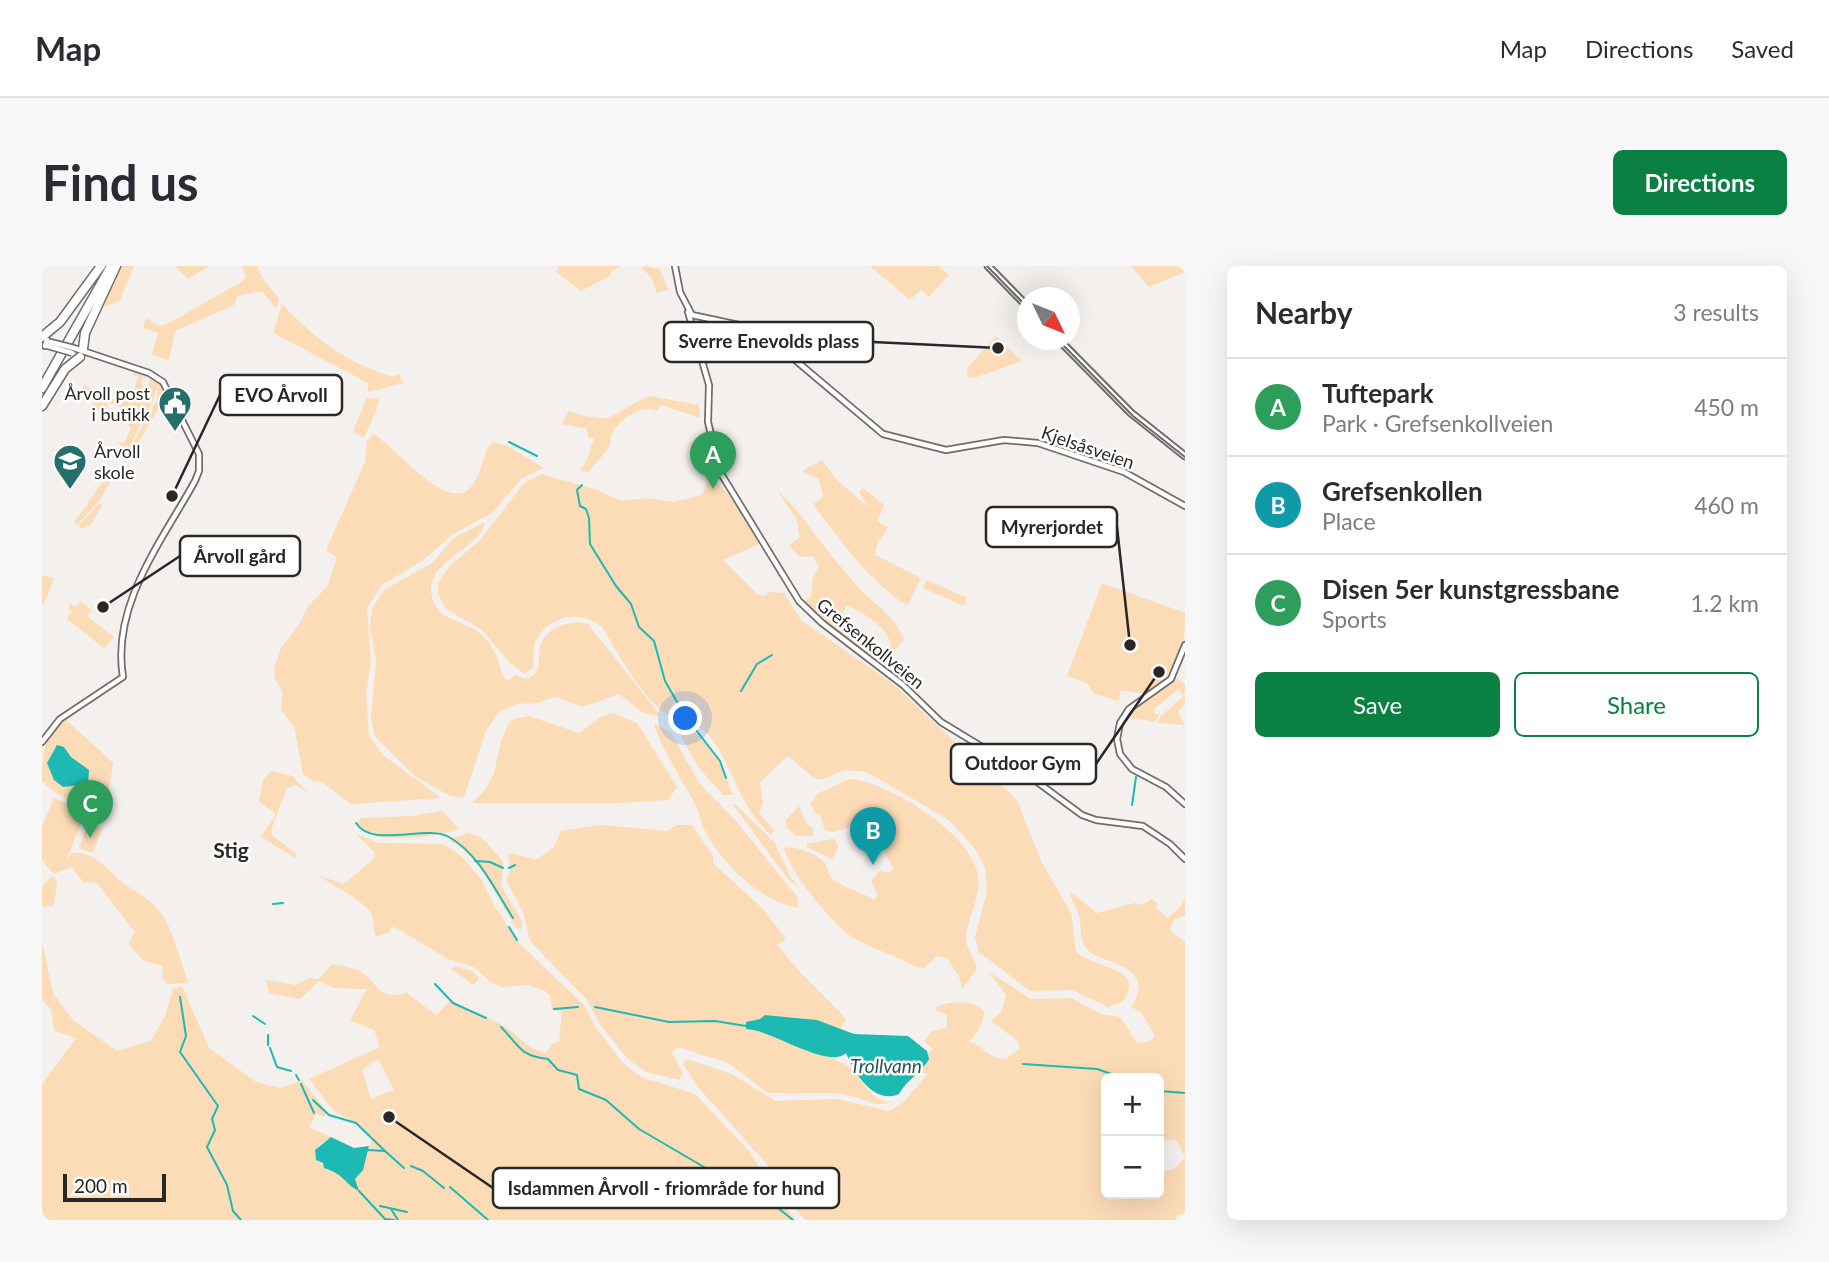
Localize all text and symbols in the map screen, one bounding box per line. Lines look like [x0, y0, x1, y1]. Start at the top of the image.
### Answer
text: Map [35, 28, 101, 68]
text: Map [1500, 34, 1547, 63]
text: Directions [1585, 34, 1693, 63]
text: Saved [1731, 34, 1794, 63]
button: Directions [1613, 150, 1787, 215]
text: Find us [42, 153, 199, 211]
north arrow [1017, 287, 1080, 350]
text: Nearby [1255, 294, 1353, 330]
text: 3 results [1673, 298, 1759, 326]
callout: Sverre Enevolds plass [664, 322, 873, 362]
text: Sverre Enevolds plass [679, 329, 859, 352]
callout: EVO Årvoll [220, 375, 342, 415]
text: Tuftepark [1322, 377, 1434, 409]
place label: Årvoll post i butikk [64, 382, 151, 425]
text: EVO Årvoll [234, 383, 328, 406]
public building icon: Årvoll post i butikk [156, 384, 194, 433]
text: A [1270, 393, 1286, 421]
text: 450 m [1694, 393, 1759, 421]
text: Park · Grefsenkollveien [1322, 409, 1553, 437]
street label: Kjelsåsveien [1039, 421, 1137, 473]
pin: A [690, 431, 736, 489]
place label: Årvoll skole [94, 440, 140, 483]
school or university icon: Årvoll skole [51, 442, 89, 491]
text: Grefsenkollen [1322, 475, 1483, 507]
text: B [1270, 491, 1286, 519]
text: 460 m [1694, 491, 1759, 519]
callout: Myrerjordet [986, 507, 1117, 547]
text: Place [1322, 507, 1376, 535]
text: Myrerjordet [1001, 515, 1103, 538]
callout: Årvoll gård [180, 536, 300, 576]
text: Årvoll gård [193, 544, 286, 567]
text: Disen 5er kunstgressbane [1322, 573, 1620, 605]
text: C [1270, 589, 1286, 617]
text: 1.2 km [1690, 589, 1759, 617]
street label: Grefsenkollveien [813, 593, 929, 693]
text: Sports [1322, 605, 1387, 633]
button: Save [1255, 672, 1500, 737]
button: Share [1514, 672, 1759, 737]
your location [668, 701, 702, 735]
callout: Outdoor Gym [951, 744, 1096, 784]
text: Outdoor Gym [965, 751, 1081, 774]
pin: C [67, 780, 113, 838]
pin: B [850, 807, 896, 865]
district label: Stig [213, 837, 249, 862]
water label: Trollvann [850, 1054, 922, 1077]
map controls [1101, 1073, 1164, 1199]
button: + [1101, 1073, 1164, 1136]
button: − [1101, 1136, 1164, 1199]
callout: Isdammen Årvoll - friområde for hund [493, 1168, 839, 1208]
scale bar [63, 1171, 166, 1203]
text: 200 m [74, 1174, 128, 1197]
text: Isdammen Årvoll - friområde for hund [508, 1176, 824, 1199]

